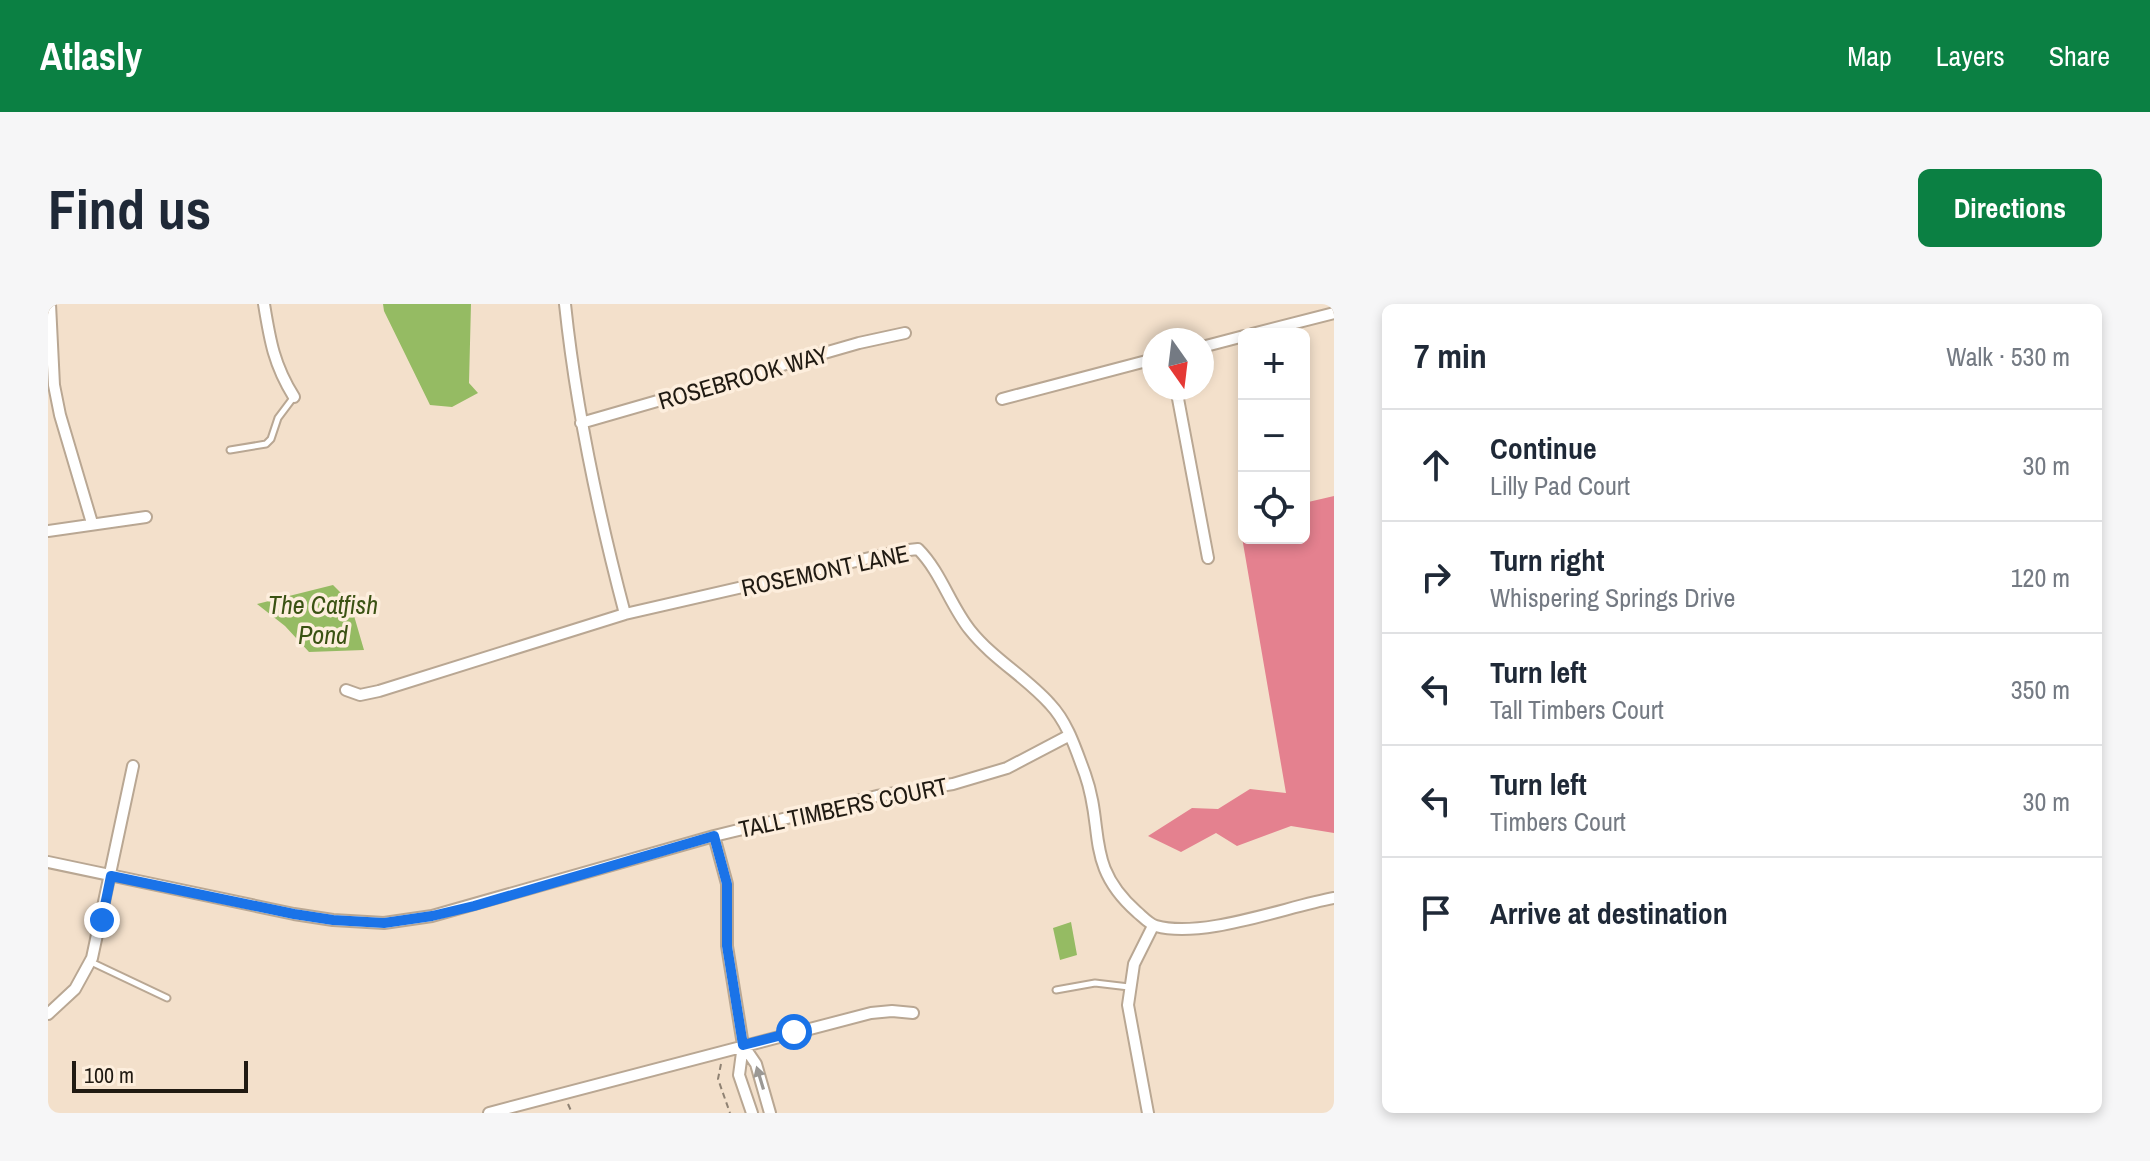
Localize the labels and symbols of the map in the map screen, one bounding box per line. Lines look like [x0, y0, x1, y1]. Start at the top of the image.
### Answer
north arrow [1142, 328, 1214, 400]
street label: ROSEBROOK WAY [654, 337, 832, 417]
street label: ROSEMONT LANE [738, 537, 912, 603]
water label: The Catfish Pond [268, 587, 378, 652]
street label: TALL TIMBERS COURT [736, 769, 950, 845]
route end [84, 902, 120, 938]
route start [776, 1014, 812, 1050]
scale bar [72, 1057, 248, 1093]
one-way arrow [753, 1065, 766, 1089]

